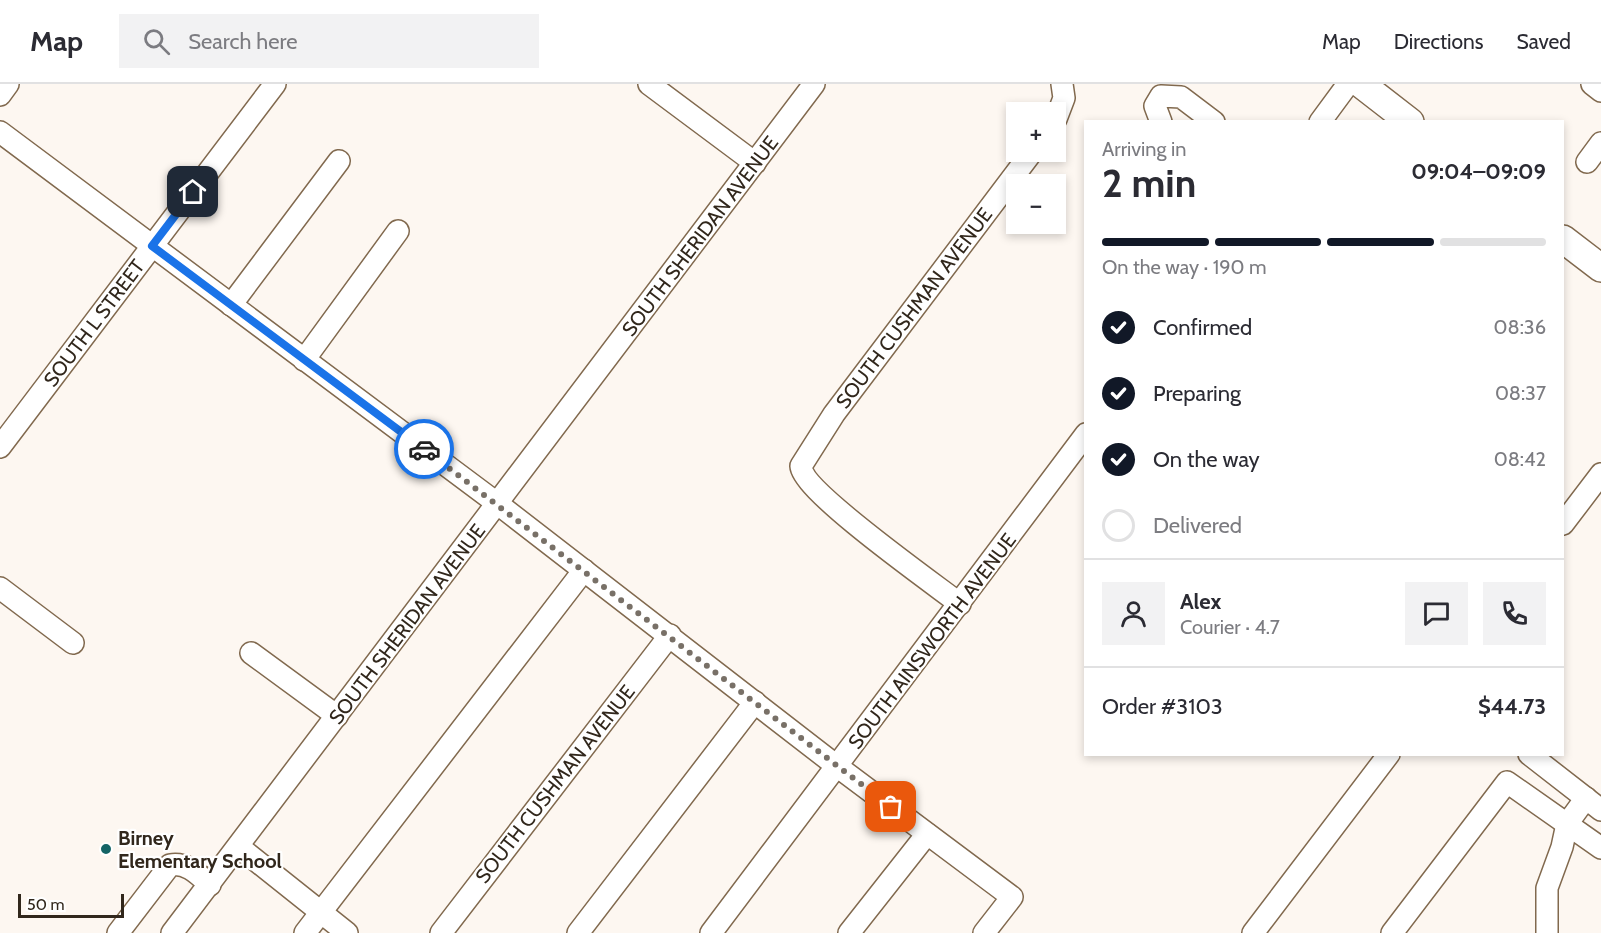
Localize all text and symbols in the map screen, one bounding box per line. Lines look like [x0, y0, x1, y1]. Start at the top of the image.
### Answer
search box [119, 14, 539, 68]
text: Map [30, 24, 83, 58]
icon: search [140, 25, 173, 58]
text: Search here [188, 28, 297, 55]
text: Map [1322, 29, 1361, 54]
text: Directions [1394, 29, 1483, 54]
text: Saved [1516, 29, 1571, 54]
map controls [1006, 102, 1066, 234]
button: + [1006, 102, 1066, 162]
street label: SOUTH SHERIDAN AVENUE [617, 131, 783, 341]
text: Arriving in [1102, 137, 1186, 161]
text: 09:04–09:09 [1411, 158, 1546, 185]
text: 2 min [1102, 159, 1196, 207]
pin [167, 166, 218, 217]
button: − [1006, 174, 1066, 234]
icon: home [176, 175, 209, 208]
street label: SOUTH CUSHMAN AVENUE [831, 203, 997, 413]
street label: SOUTH L STREET [38, 255, 150, 391]
text: On the way · 190 m [1102, 255, 1267, 279]
icon: check [1102, 311, 1135, 344]
text: Confirmed [1153, 314, 1252, 341]
text: 08:36 [1494, 315, 1546, 339]
icon: check [1102, 377, 1135, 410]
text: Preparing [1153, 380, 1241, 407]
text: 08:37 [1495, 381, 1546, 405]
courier [394, 419, 454, 479]
icon: car [408, 433, 441, 466]
icon: check [1102, 443, 1135, 476]
text: On the way [1153, 446, 1260, 473]
text: 08:42 [1494, 447, 1546, 471]
text: Delivered [1153, 512, 1242, 539]
street label: SOUTH SHERIDAN AVENUE [324, 519, 490, 729]
street label: SOUTH AINSWORTH AVENUE [843, 529, 1021, 753]
button: person [1102, 582, 1165, 645]
button: chat [1405, 582, 1468, 645]
button: phone [1483, 582, 1546, 645]
text: Alex [1180, 588, 1221, 615]
text: Courier · 4.7 [1180, 615, 1280, 639]
street label: SOUTH CUSHMAN AVENUE [470, 680, 640, 888]
text: Order #3103 [1102, 693, 1223, 720]
text: $44.73 [1478, 693, 1546, 720]
pin [865, 781, 916, 832]
icon: bag [874, 790, 907, 823]
place label: Birney Elementary School [118, 826, 282, 873]
marker: Birney Elementary School [99, 842, 113, 856]
scale bar [18, 891, 124, 918]
text: 50 m [27, 895, 64, 914]

